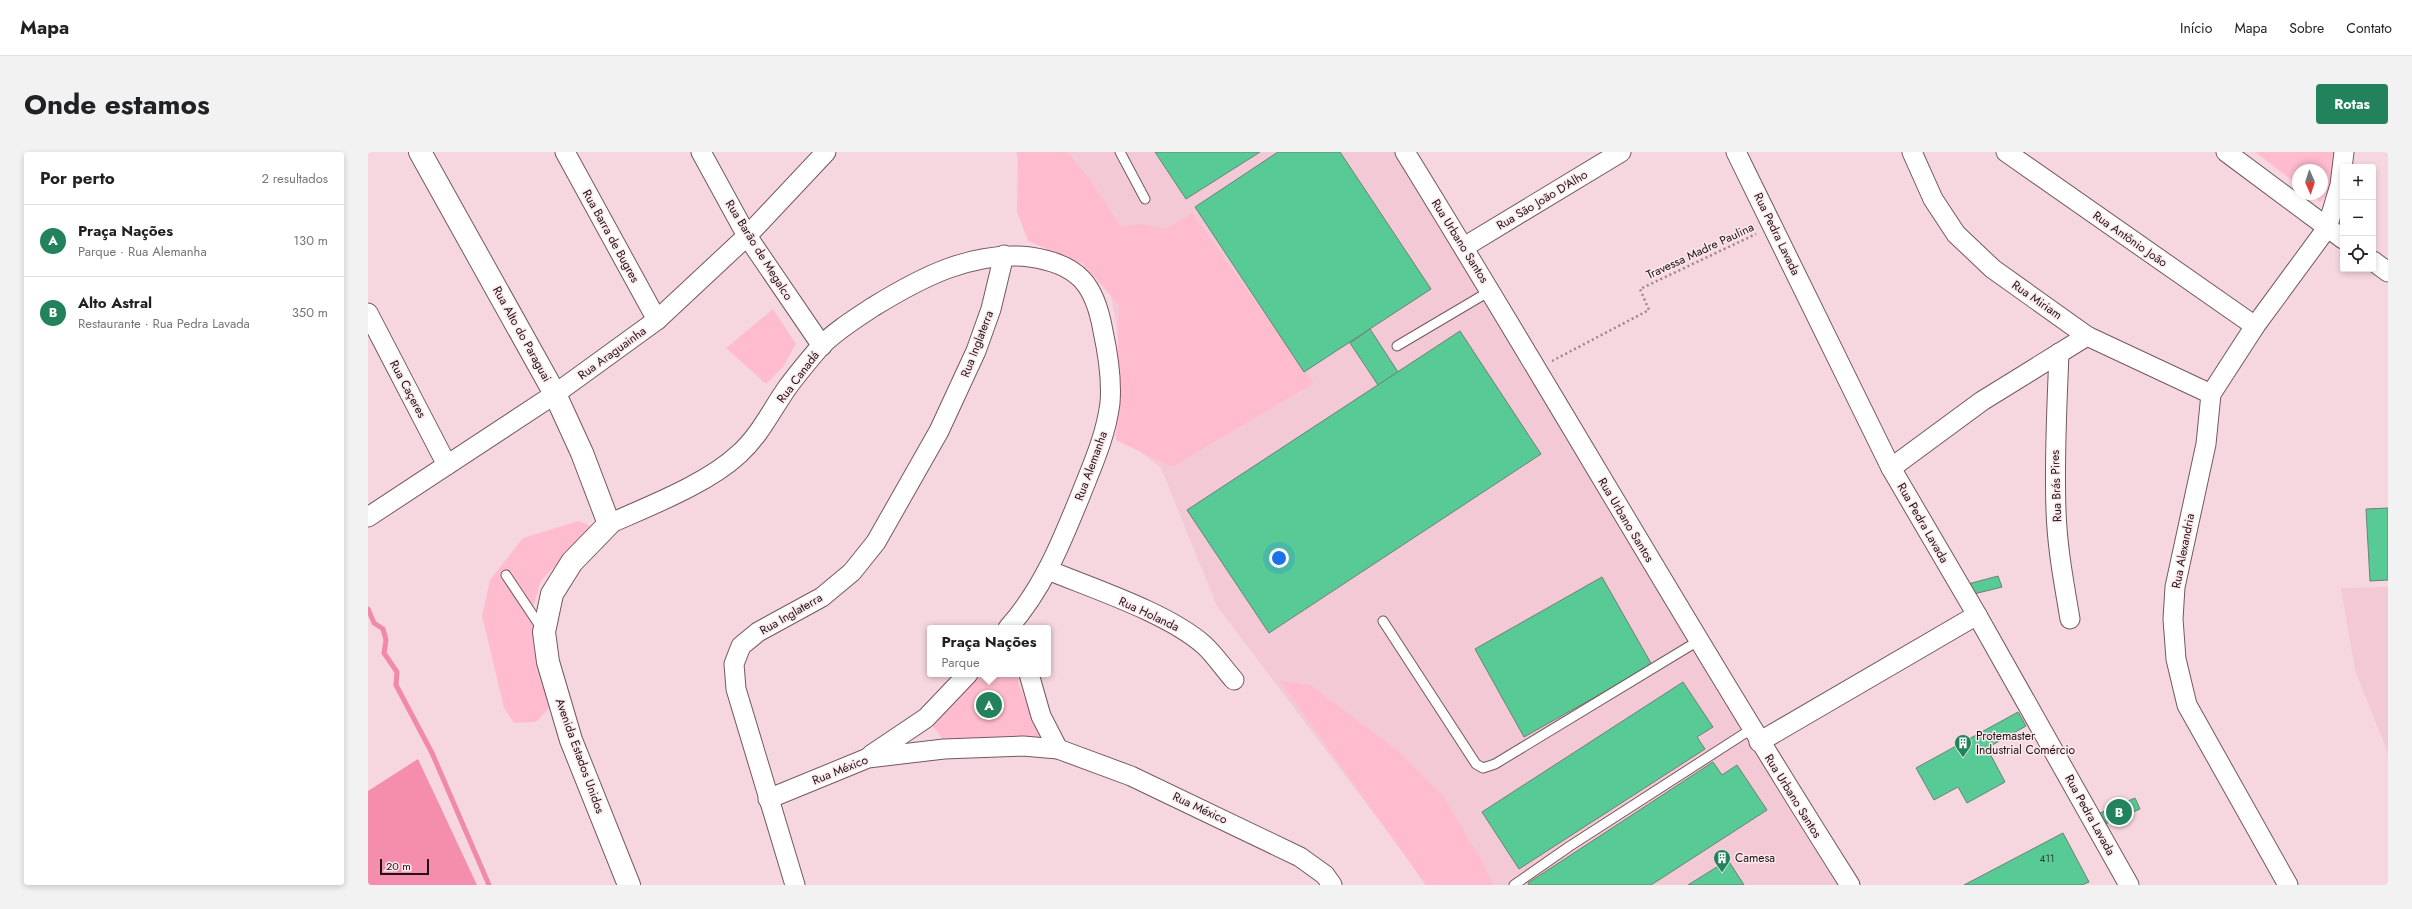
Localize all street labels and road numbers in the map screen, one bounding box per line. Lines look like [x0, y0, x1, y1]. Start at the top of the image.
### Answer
street label: Rua São João D'Alho [1493, 165, 1591, 234]
street label: Rua Barra de Bugres [578, 186, 644, 286]
street label: Rua Pedra Lavada [1749, 190, 1805, 279]
street label: Rua Barão de Megalco [721, 196, 797, 304]
street label: Rua Urbano Santos [1427, 196, 1493, 287]
street label: Rua Antônio João [2089, 207, 2171, 272]
street label: Travessa Madre Paulina [1643, 218, 1757, 284]
street label: Rua Miriam [2008, 276, 2066, 324]
street label: Rua Alto do Paraguai [488, 283, 556, 385]
street label: Rua Inglaterra [956, 308, 998, 380]
street label: Rua Araguainha [574, 322, 650, 384]
street label: Rua Canadá [772, 347, 824, 407]
street label: Rua Caçeres [385, 357, 431, 421]
street label: Rua Alemanha [1070, 429, 1112, 503]
street label: Rua Brás Pires [2046, 449, 2066, 522]
street label: Rua Urbano Santos [1594, 474, 1659, 566]
street label: Rua Pedra Lavada [1893, 480, 1953, 567]
street label: Rua Alexandria [2167, 512, 2199, 590]
street label: Rua Inglaterra [756, 589, 826, 639]
street label: Rua Holanda [1116, 592, 1182, 636]
street label: Avenida Estados Unidos [551, 696, 609, 816]
street label: Rua México [809, 750, 871, 789]
street label: Rua Urbano Santos [1760, 751, 1826, 842]
street label: Rua Pedra Lavada [2060, 771, 2120, 859]
street label: Rua México [1170, 787, 1231, 829]

